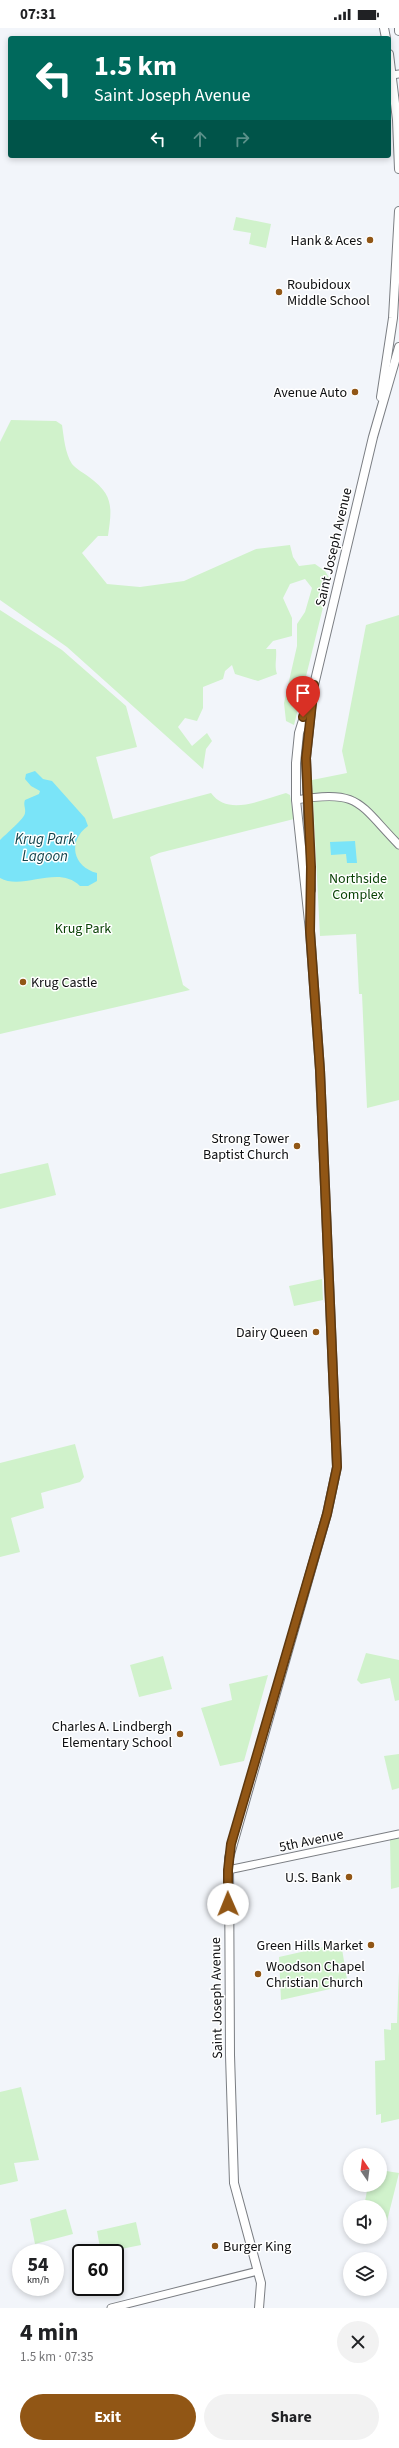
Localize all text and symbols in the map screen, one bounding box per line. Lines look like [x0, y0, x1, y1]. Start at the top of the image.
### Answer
text: 07:31 [20, 4, 56, 25]
text: 1.5 km [94, 46, 177, 86]
icon: left [28, 52, 80, 104]
text: Saint Joseph Avenue [94, 83, 250, 108]
icon: left [147, 128, 169, 150]
icon: ahead [189, 128, 211, 150]
icon: right [231, 128, 253, 150]
place label: Hank & Aces [291, 231, 362, 251]
marker: Hank & Aces [365, 235, 375, 245]
place label: Roubidoux Middle School [287, 275, 370, 311]
marker: Roubidoux Middle School [274, 287, 284, 297]
place label: Avenue Auto [274, 383, 347, 403]
marker: Avenue Auto [350, 387, 360, 397]
street label: Saint Joseph Avenue [311, 486, 357, 609]
pin [286, 676, 320, 717]
icon: arrive [292, 682, 314, 704]
water label: Krug Park Lagoon [15, 829, 76, 867]
park label: Northside Complex [329, 869, 387, 905]
park label: Krug Park [55, 919, 111, 939]
place label: Krug Castle [31, 973, 97, 993]
marker: Krug Castle [18, 977, 28, 987]
place label: Strong Tower Baptist Church [203, 1129, 289, 1165]
marker: Strong Tower Baptist Church [292, 1141, 302, 1151]
place label: Dairy Queen [236, 1323, 308, 1343]
marker: Dairy Queen [311, 1327, 321, 1337]
place label: Charles A. Lindbergh Elementary School [52, 1717, 172, 1753]
marker: Charles A. Lindbergh Elementary School [175, 1729, 185, 1739]
street label: 5th Avenue [277, 1824, 345, 1858]
place label: U.S. Bank [285, 1868, 341, 1888]
marker: U.S. Bank [344, 1872, 354, 1882]
position arrow [207, 1883, 249, 1925]
place label: Green Hills Market [257, 1936, 363, 1956]
street label: Saint Joseph Avenue [206, 1937, 228, 2059]
marker: Green Hills Market [366, 1940, 376, 1950]
place label: Woodson Chapel Christian Church [266, 1957, 365, 1993]
marker: Woodson Chapel Christian Church [253, 1969, 263, 1979]
north arrow [343, 2148, 387, 2192]
map controls [343, 2148, 387, 2296]
button: sound [343, 2200, 387, 2244]
place label: Burger King [223, 2237, 291, 2257]
marker: Burger King [210, 2241, 220, 2251]
speed limit sign: 60 [72, 2244, 124, 2296]
text: 54 [27, 2251, 49, 2279]
button: layers [343, 2252, 387, 2296]
text: km/h [27, 2273, 49, 2287]
text: 4 min [20, 2315, 78, 2350]
button: close [337, 2321, 379, 2363]
text: 1.5 km · 07:35 [20, 2348, 94, 2366]
button: Exit [20, 2394, 196, 2440]
button: Share [204, 2394, 379, 2440]

